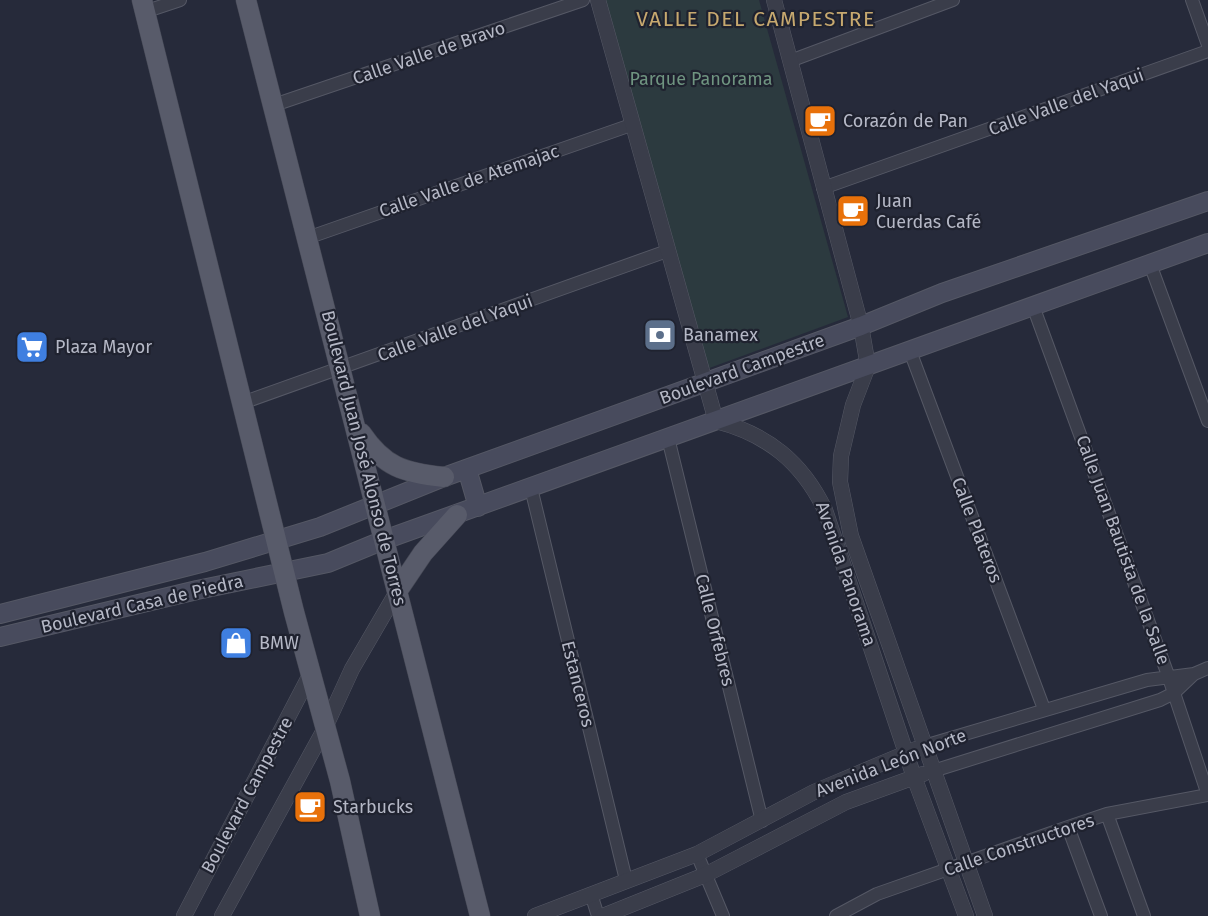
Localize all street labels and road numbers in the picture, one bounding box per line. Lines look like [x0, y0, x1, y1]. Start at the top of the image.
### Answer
street label: Calle Valle de Bravo [350, 17, 508, 89]
street label: Calle Valle del Yaqui [985, 64, 1147, 140]
street label: Calle Valle de Atemajac [376, 140, 562, 222]
street label: Calle Valle del Yaqui [374, 290, 536, 366]
street label: Boulevard Juan José Alonso de Torres [317, 308, 411, 608]
street label: Boulevard Campestre [657, 329, 827, 409]
street label: Calle Juan Bautista de la Salle [1071, 432, 1175, 668]
street label: Calle Plateros [947, 474, 1007, 586]
street label: Avenida Panorama [811, 499, 881, 649]
street label: Boulevard Casa de Piedra [39, 570, 245, 638]
street label: Calle Orfebres [690, 572, 740, 688]
street label: Estanceros [557, 639, 599, 729]
street label: Boulevard Campestre [196, 713, 298, 877]
street label: Avenida León Norte [812, 724, 970, 802]
street label: Calle Constructores [941, 809, 1097, 881]

